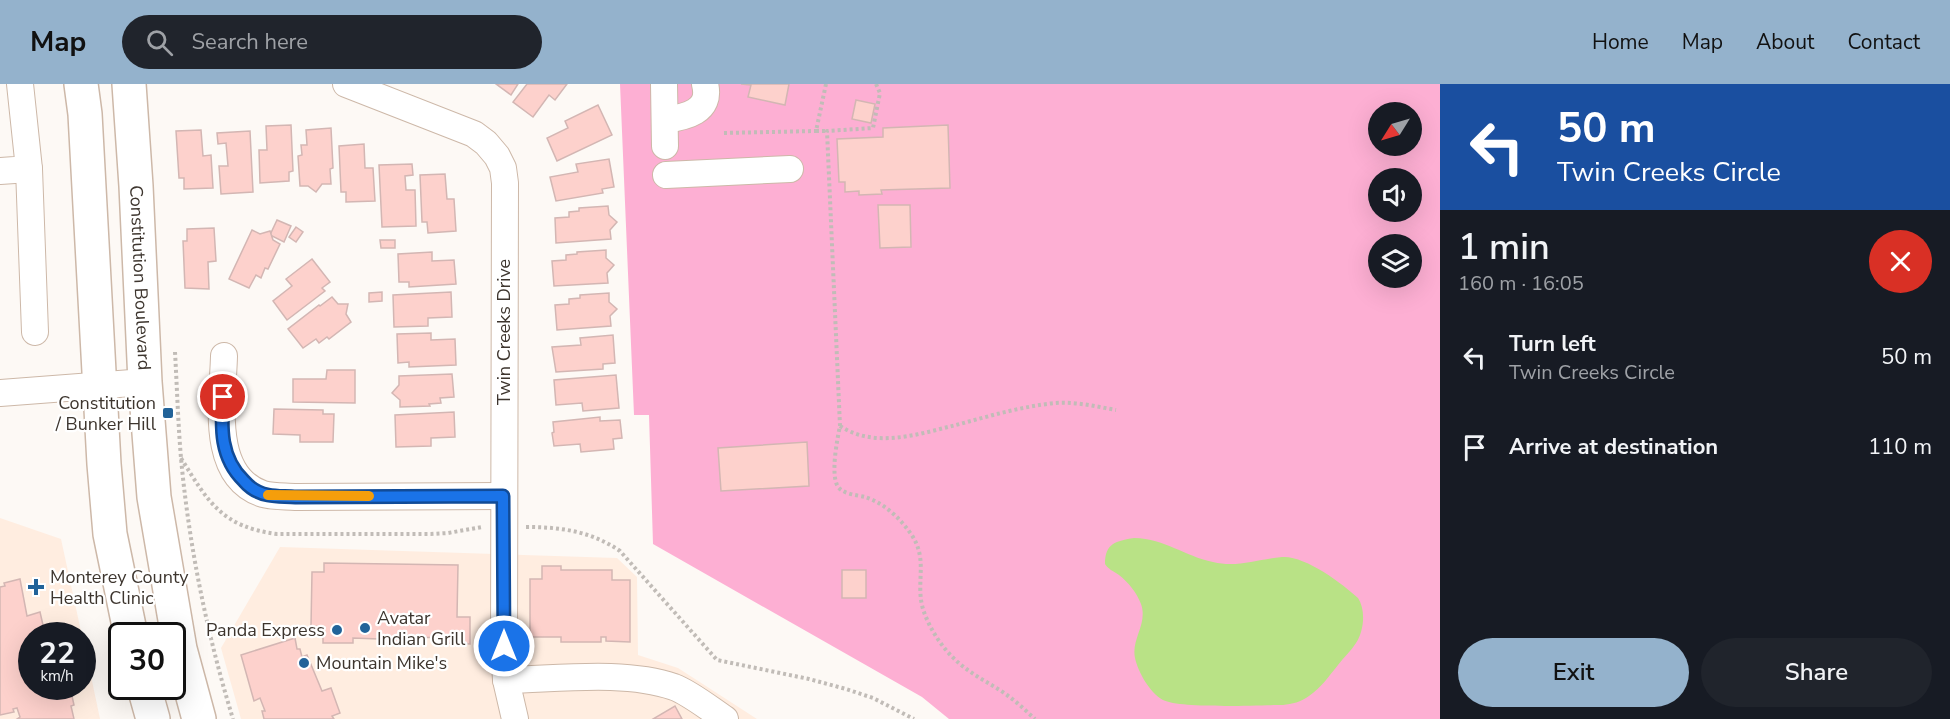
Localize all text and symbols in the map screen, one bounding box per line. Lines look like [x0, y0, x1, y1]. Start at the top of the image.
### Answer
search box [122, 15, 542, 69]
text: Map [30, 23, 86, 61]
icon: search [143, 26, 176, 59]
text: Search here [191, 27, 308, 57]
text: Home [1592, 28, 1649, 56]
text: Map [1682, 28, 1723, 56]
text: About [1756, 28, 1814, 56]
text: Contact [1847, 28, 1920, 56]
text: 50 m [1557, 100, 1656, 157]
north arrow [1368, 102, 1422, 156]
map controls [1368, 102, 1422, 288]
icon: left [1458, 108, 1536, 186]
text: Twin Creeks Circle [1557, 154, 1781, 191]
button: sound [1368, 168, 1422, 222]
street label: Constitution Boulevard [124, 185, 156, 371]
text: 1 min [1458, 223, 1550, 272]
button: close [1869, 230, 1932, 293]
button: layers [1368, 234, 1422, 288]
street label: Twin Creeks Drive [492, 259, 516, 405]
text: 160 m · 16:05 [1458, 270, 1584, 297]
text: Turn left [1509, 329, 1596, 359]
icon: left [1458, 341, 1491, 374]
text: 50 m [1881, 342, 1932, 372]
text: Twin Creeks Circle [1509, 359, 1675, 386]
pin [197, 371, 248, 422]
icon: arrive [206, 380, 239, 413]
place label: Constitution / Bunker Hill [55, 391, 157, 436]
marker: Constitution / Bunker Hill [161, 406, 175, 420]
icon: arrive [1458, 431, 1491, 464]
text: Arrive at destination [1509, 432, 1718, 462]
text: 110 m [1868, 432, 1932, 462]
place label: Monterey County Health Clinic [50, 565, 189, 610]
marker: Monterey County Health Clinic [27, 578, 45, 596]
place label: Avatar Indian Grill [377, 606, 466, 651]
position arrow [472, 614, 536, 678]
place label: Panda Express [206, 618, 325, 642]
marker: Avatar Indian Grill [358, 621, 372, 635]
speed limit sign: 30 [108, 622, 186, 700]
marker: Panda Express [330, 623, 344, 637]
text: 22 [39, 633, 75, 674]
button: Exit [1458, 638, 1689, 707]
button: Share [1701, 638, 1932, 707]
place label: Mountain Mike's [316, 651, 447, 675]
marker: Mountain Mike's [297, 656, 311, 670]
text: km/h [40, 666, 74, 686]

